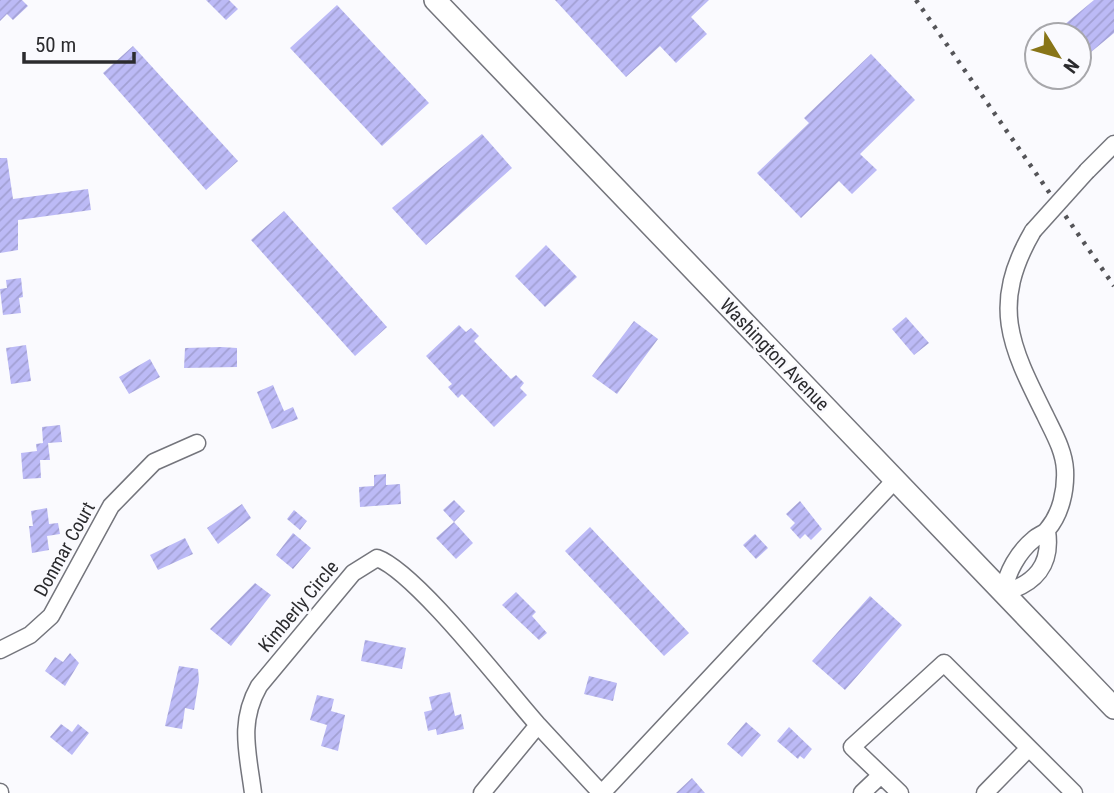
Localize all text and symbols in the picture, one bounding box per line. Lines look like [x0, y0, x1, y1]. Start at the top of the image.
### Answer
scale bar [24, 21, 135, 65]
north arrow [1023, 21, 1093, 91]
text: 50 m [35, 33, 76, 57]
text: N [1058, 54, 1084, 77]
street label: Washington Avenue [715, 293, 834, 415]
street label: Donmar Court [29, 498, 100, 601]
street label: Kimberly Circle [253, 556, 343, 657]

